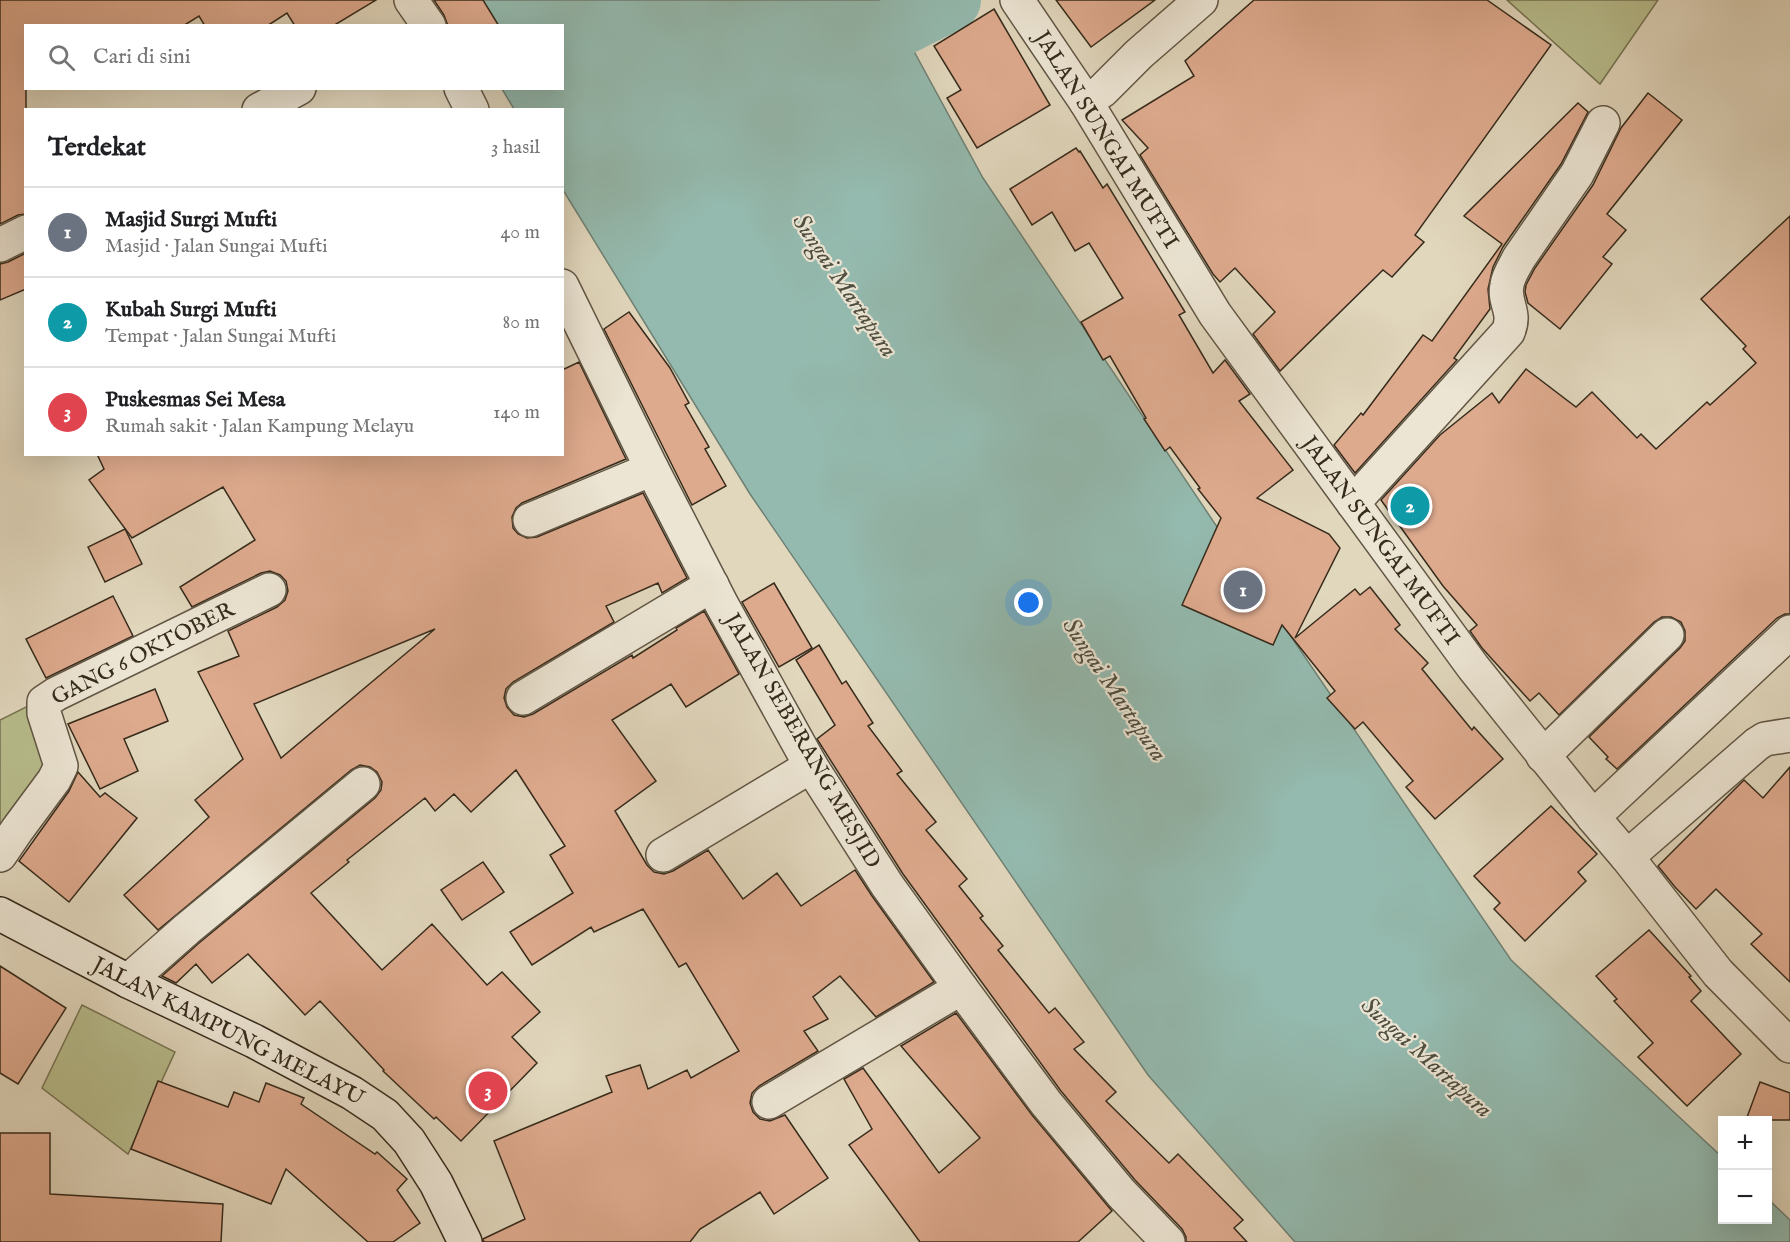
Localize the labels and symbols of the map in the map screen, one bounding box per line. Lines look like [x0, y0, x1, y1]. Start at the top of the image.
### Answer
street label: JALAN SUNGAI MUFTI [1026, 23, 1185, 254]
water label: Sungai Martapura [784, 208, 904, 364]
street label: JALAN SUNGAI MUFTI [1293, 429, 1465, 651]
pin: 2 [1390, 484, 1430, 528]
pin: 1 [1224, 568, 1262, 612]
your location [1014, 588, 1043, 617]
street label: GANG 6 OKTOBER [47, 595, 240, 712]
street label: JALAN SEBERANG MESJID [716, 606, 887, 873]
water label: Sungai Martapura [1054, 612, 1174, 768]
street label: JALAN KAMPUNG MELAYU [85, 950, 369, 1113]
water label: Sungai Martapura [1354, 991, 1498, 1125]
pin: 3 [468, 1068, 508, 1114]

